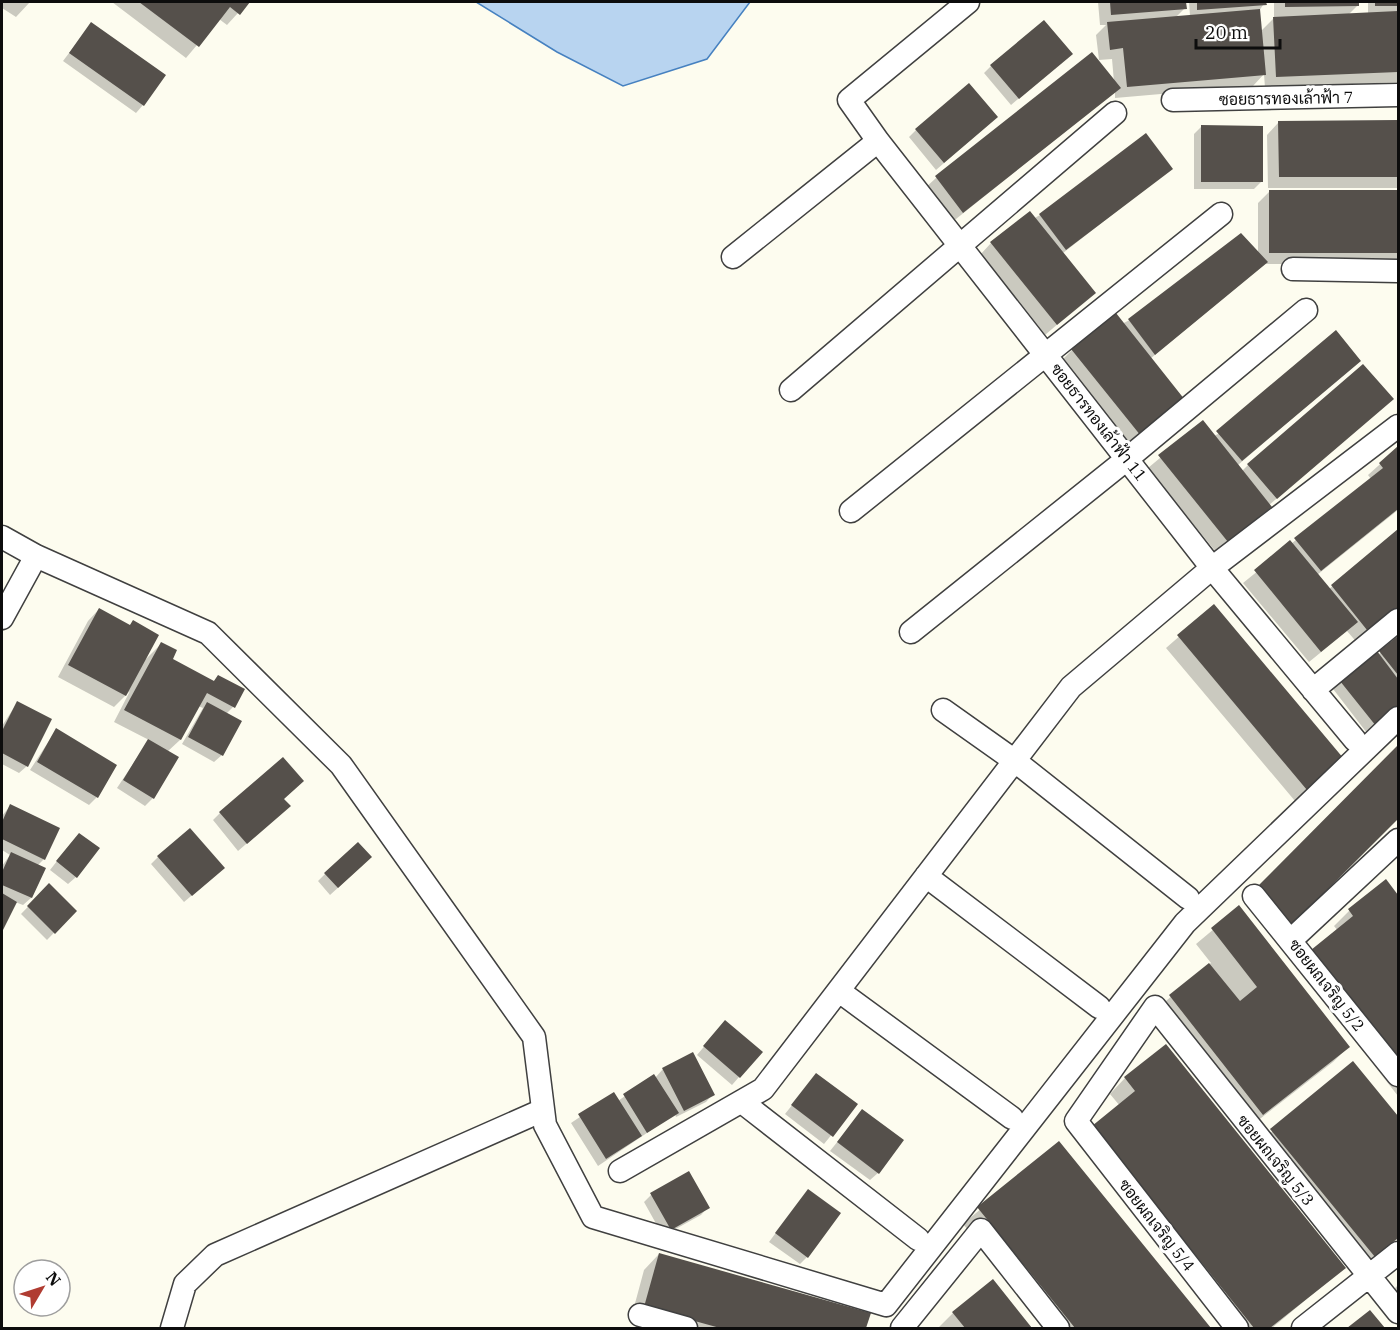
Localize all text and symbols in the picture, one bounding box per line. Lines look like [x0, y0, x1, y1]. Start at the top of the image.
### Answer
scale bar [1196, 12, 1280, 50]
text: 20 m [1205, 21, 1248, 44]
street label: ซอยธารทองเล้าฟ้า 7 [1219, 87, 1353, 109]
street label: ซอยธารทองเล้าฟ้า 11 [1047, 359, 1151, 485]
street label: ซอยผถเจริญ 5/2 [1285, 935, 1369, 1035]
street label: ซอยผถเจริญ 5/3 [1233, 1110, 1319, 1210]
street label: ซอยผถเจริญ 5/4 [1115, 1175, 1199, 1275]
north arrow [12, 1258, 72, 1318]
text: N [42, 1267, 65, 1290]

